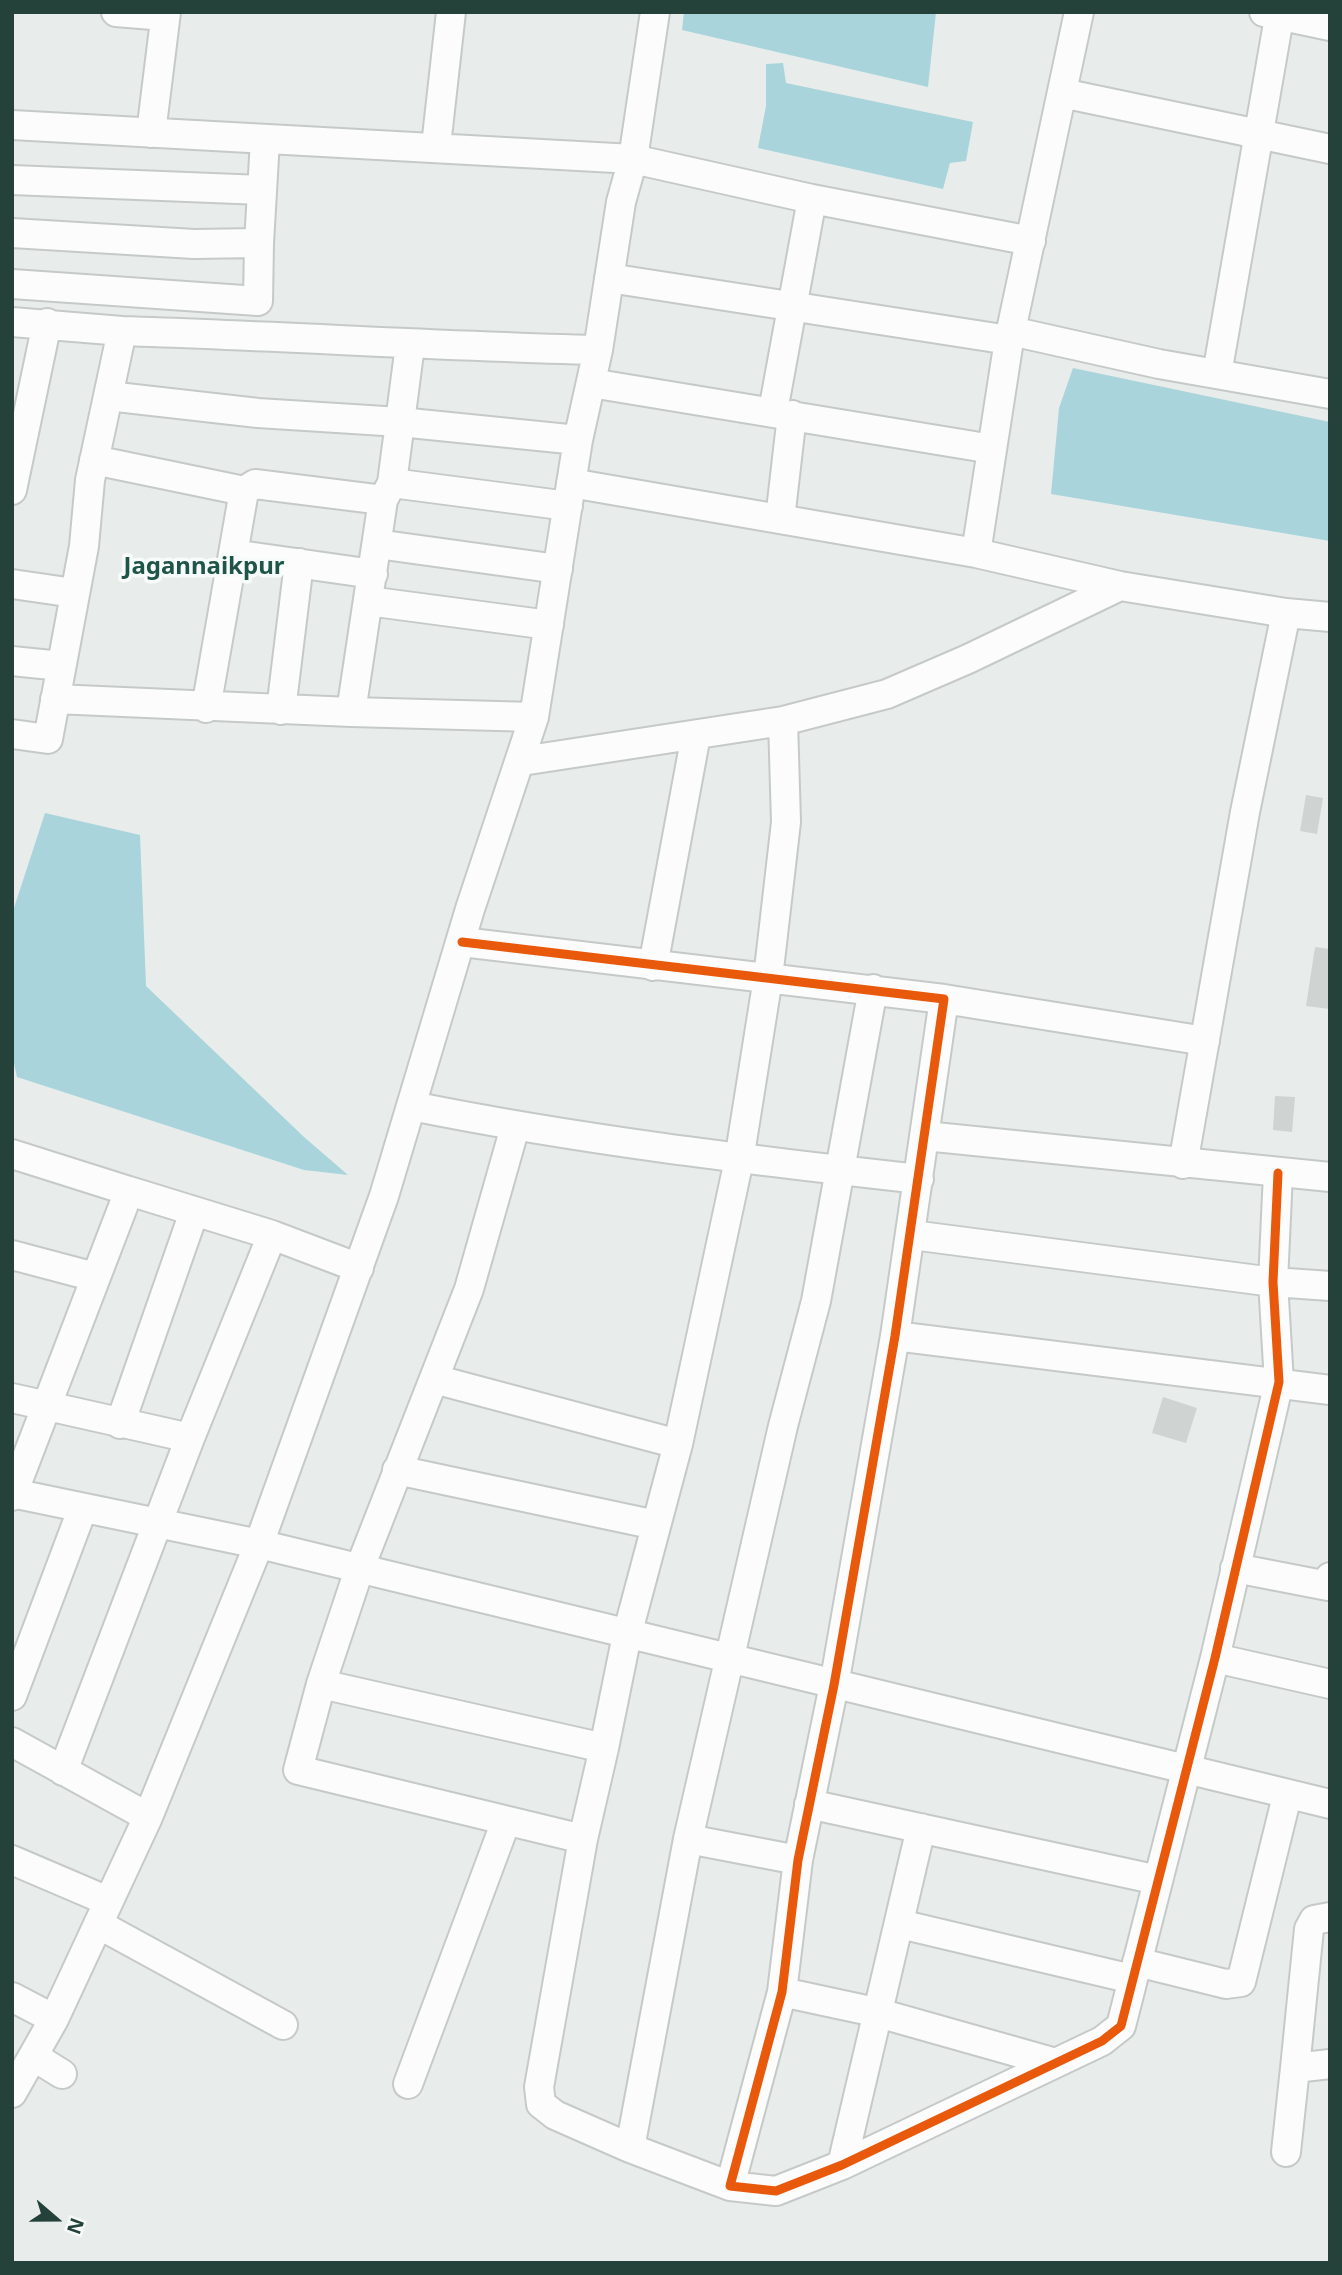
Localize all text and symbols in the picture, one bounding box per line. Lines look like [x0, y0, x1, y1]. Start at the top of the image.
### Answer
district label: Jagannaikpur [124, 553, 284, 581]
north arrow [21, 2184, 91, 2254]
text: N [61, 2214, 91, 2238]

